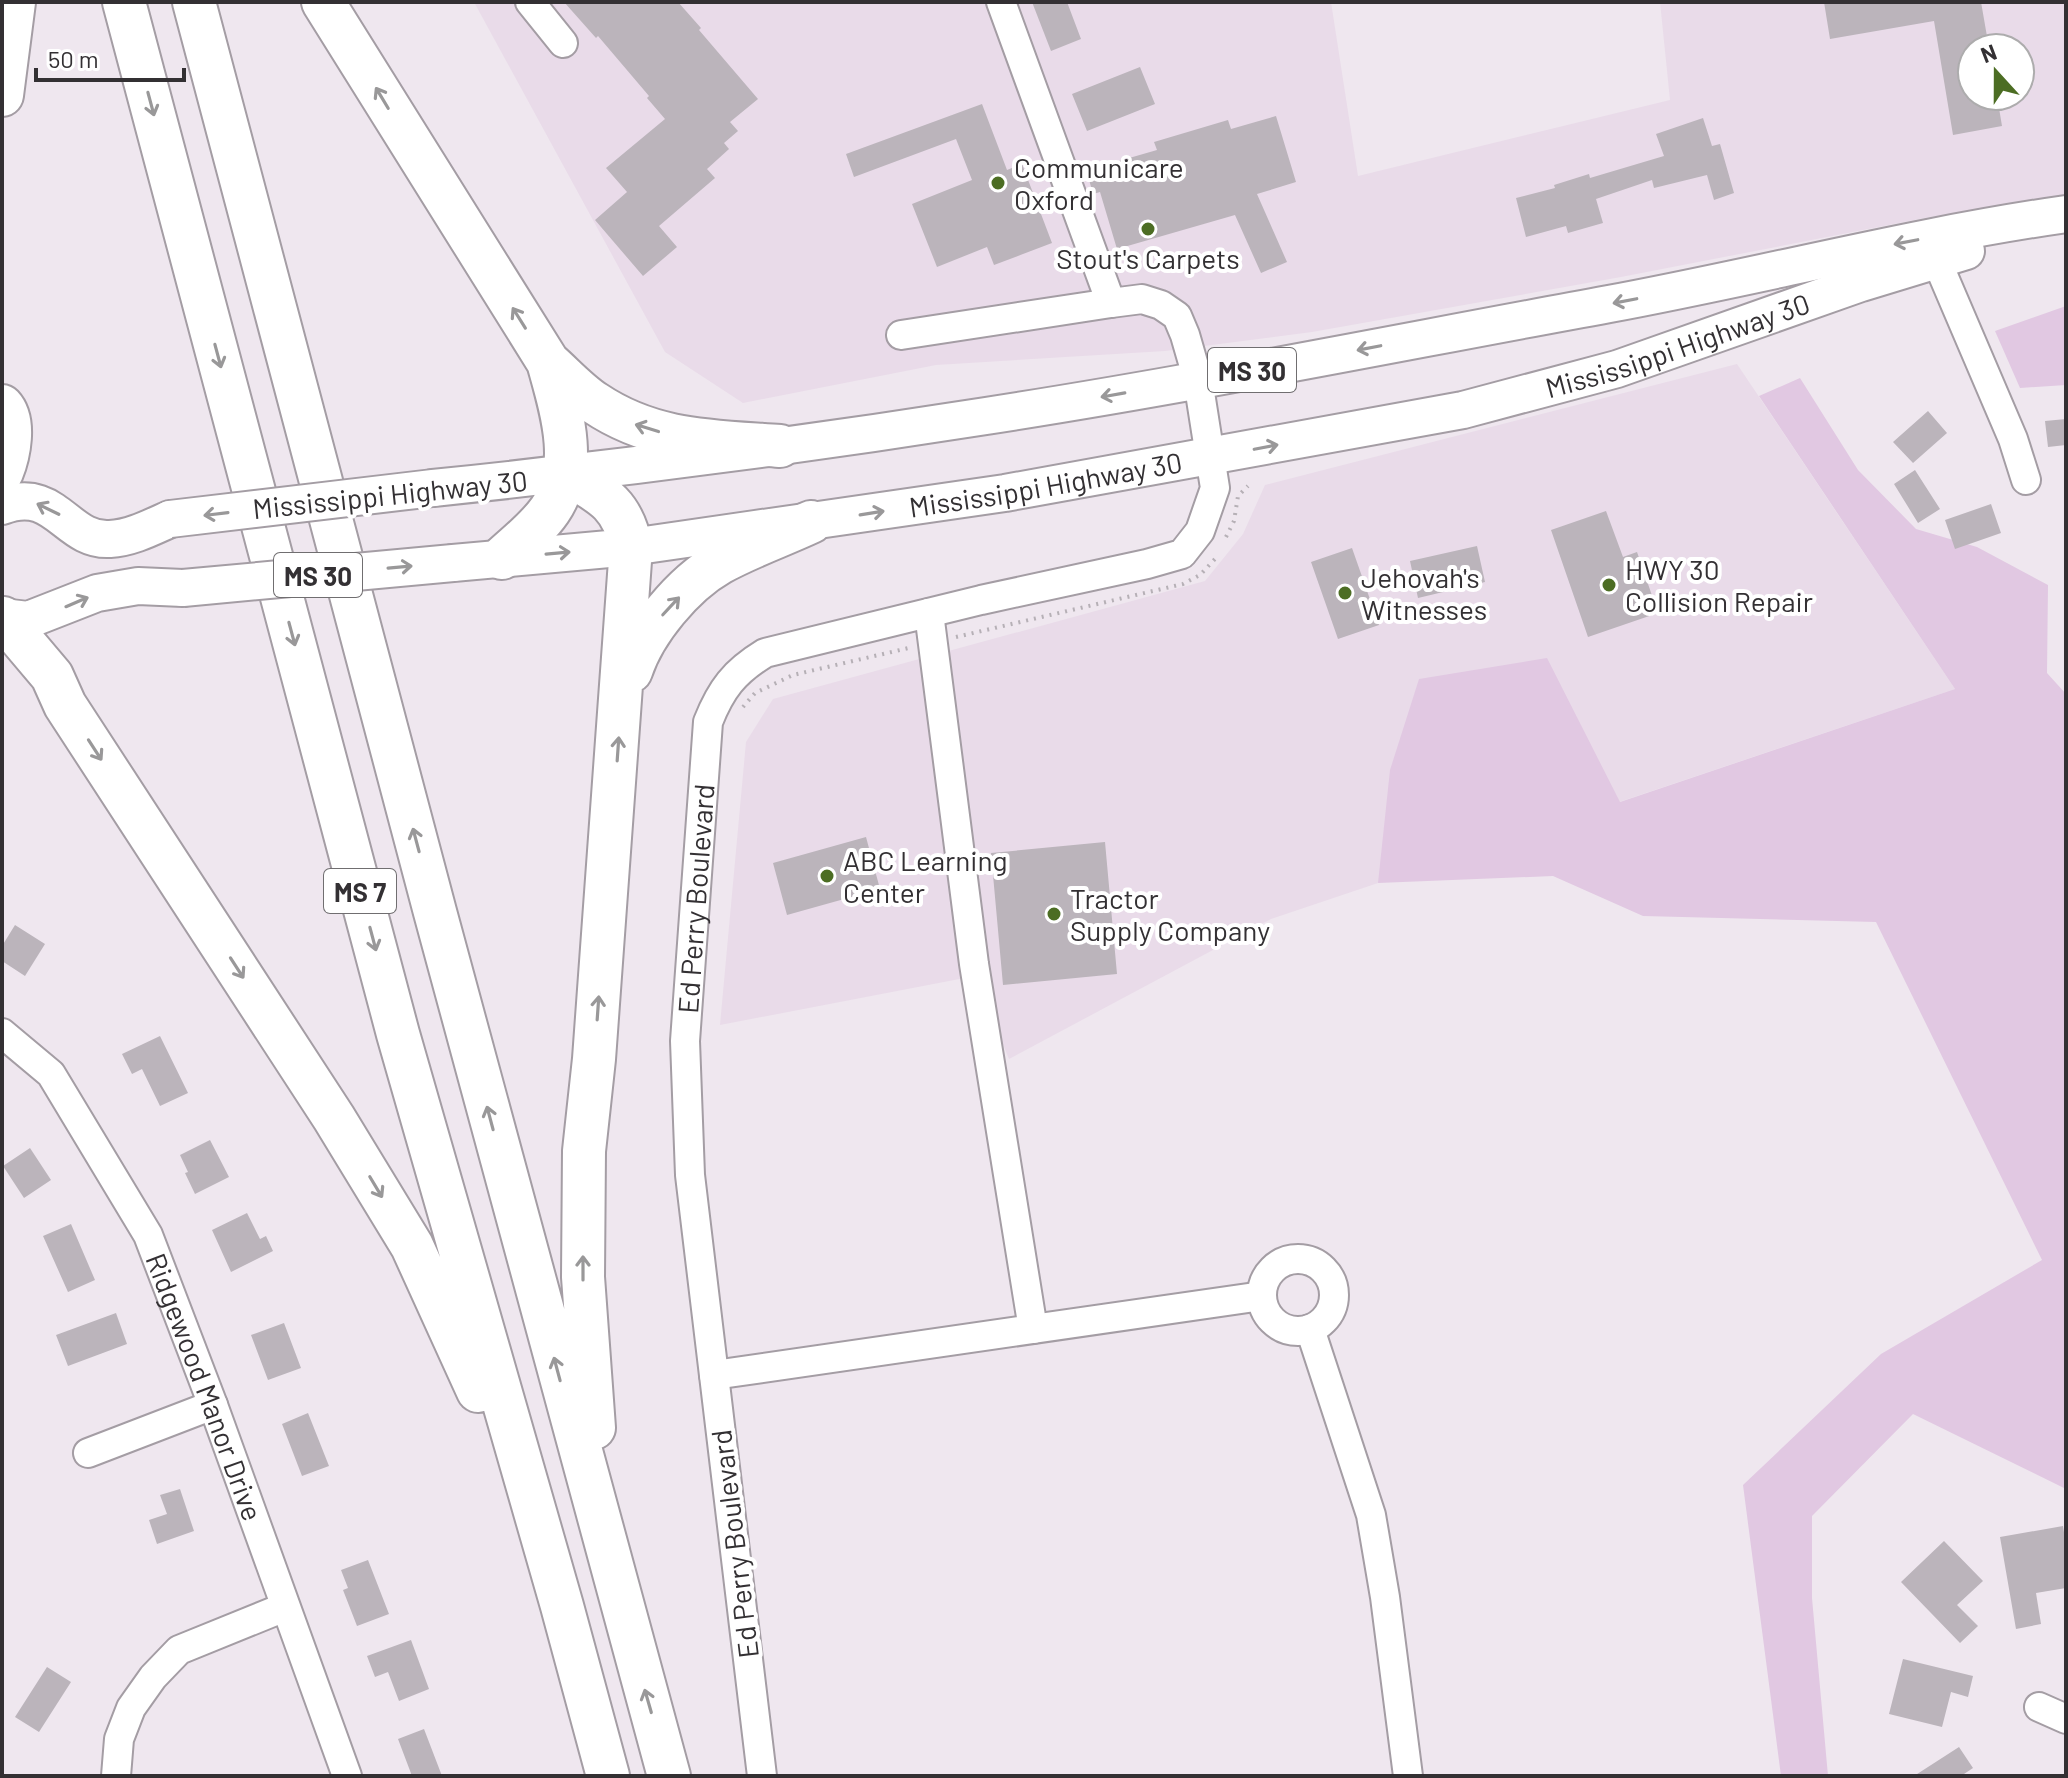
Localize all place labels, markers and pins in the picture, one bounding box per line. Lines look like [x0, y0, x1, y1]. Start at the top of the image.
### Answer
place label: Communicare Oxford [1014, 150, 1184, 216]
marker: Communicare Oxford [989, 174, 1007, 192]
marker: Stout's Carpets [1139, 220, 1157, 238]
place label: Stout's Carpets [1056, 241, 1240, 275]
place label: HWY 30 Collision Repair [1625, 552, 1813, 618]
place label: Jehovah's Witnesses [1361, 560, 1487, 626]
marker: HWY 30 Collision Repair [1600, 576, 1618, 594]
marker: Jehovah's Witnesses [1336, 584, 1354, 602]
place label: ABC Learning Center [843, 843, 1008, 909]
marker: ABC Learning Center [818, 867, 836, 885]
place label: Tractor Supply Company [1070, 881, 1270, 947]
marker: Tractor Supply Company [1045, 905, 1063, 923]

